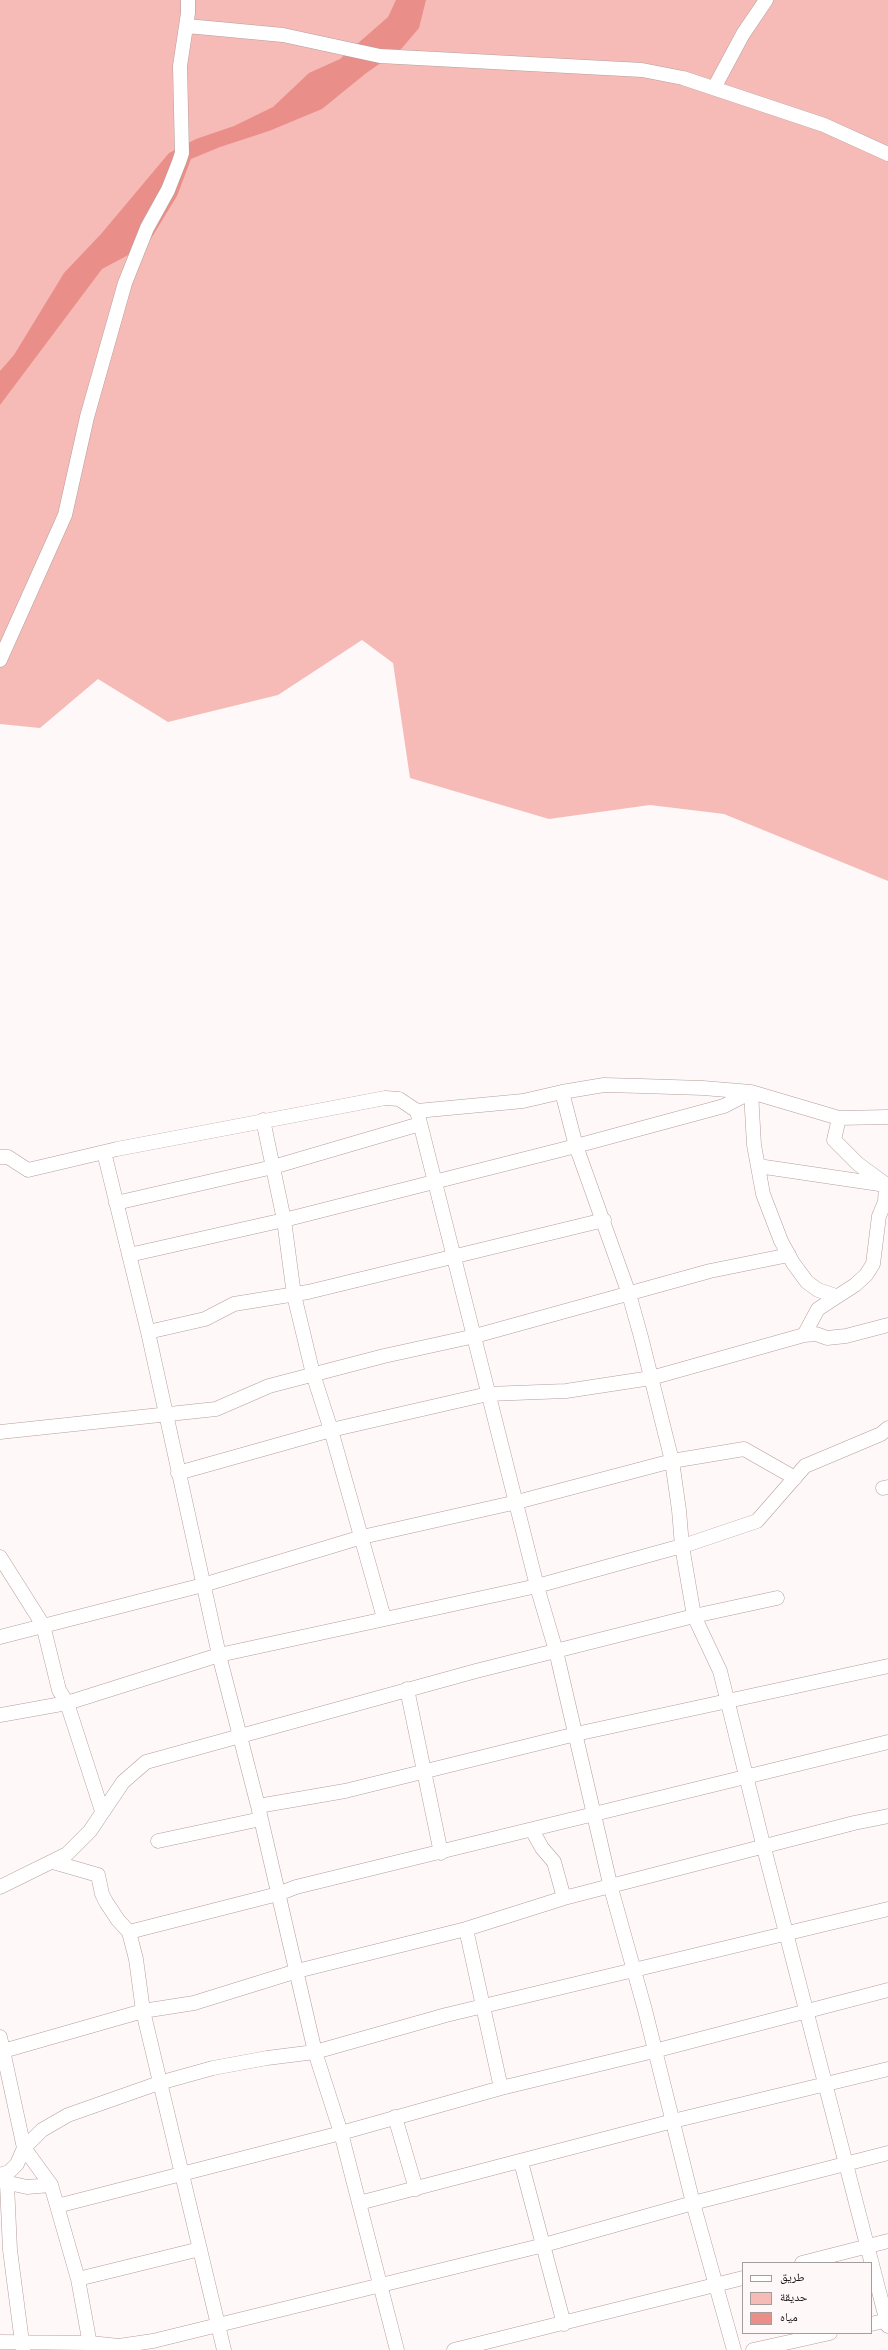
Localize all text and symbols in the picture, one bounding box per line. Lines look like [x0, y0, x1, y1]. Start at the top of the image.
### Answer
legend [742, 2262, 872, 2334]
text: طريق [780, 2271, 805, 2283]
text: حديقة [780, 2291, 808, 2303]
text: مياه [780, 2311, 798, 2323]

